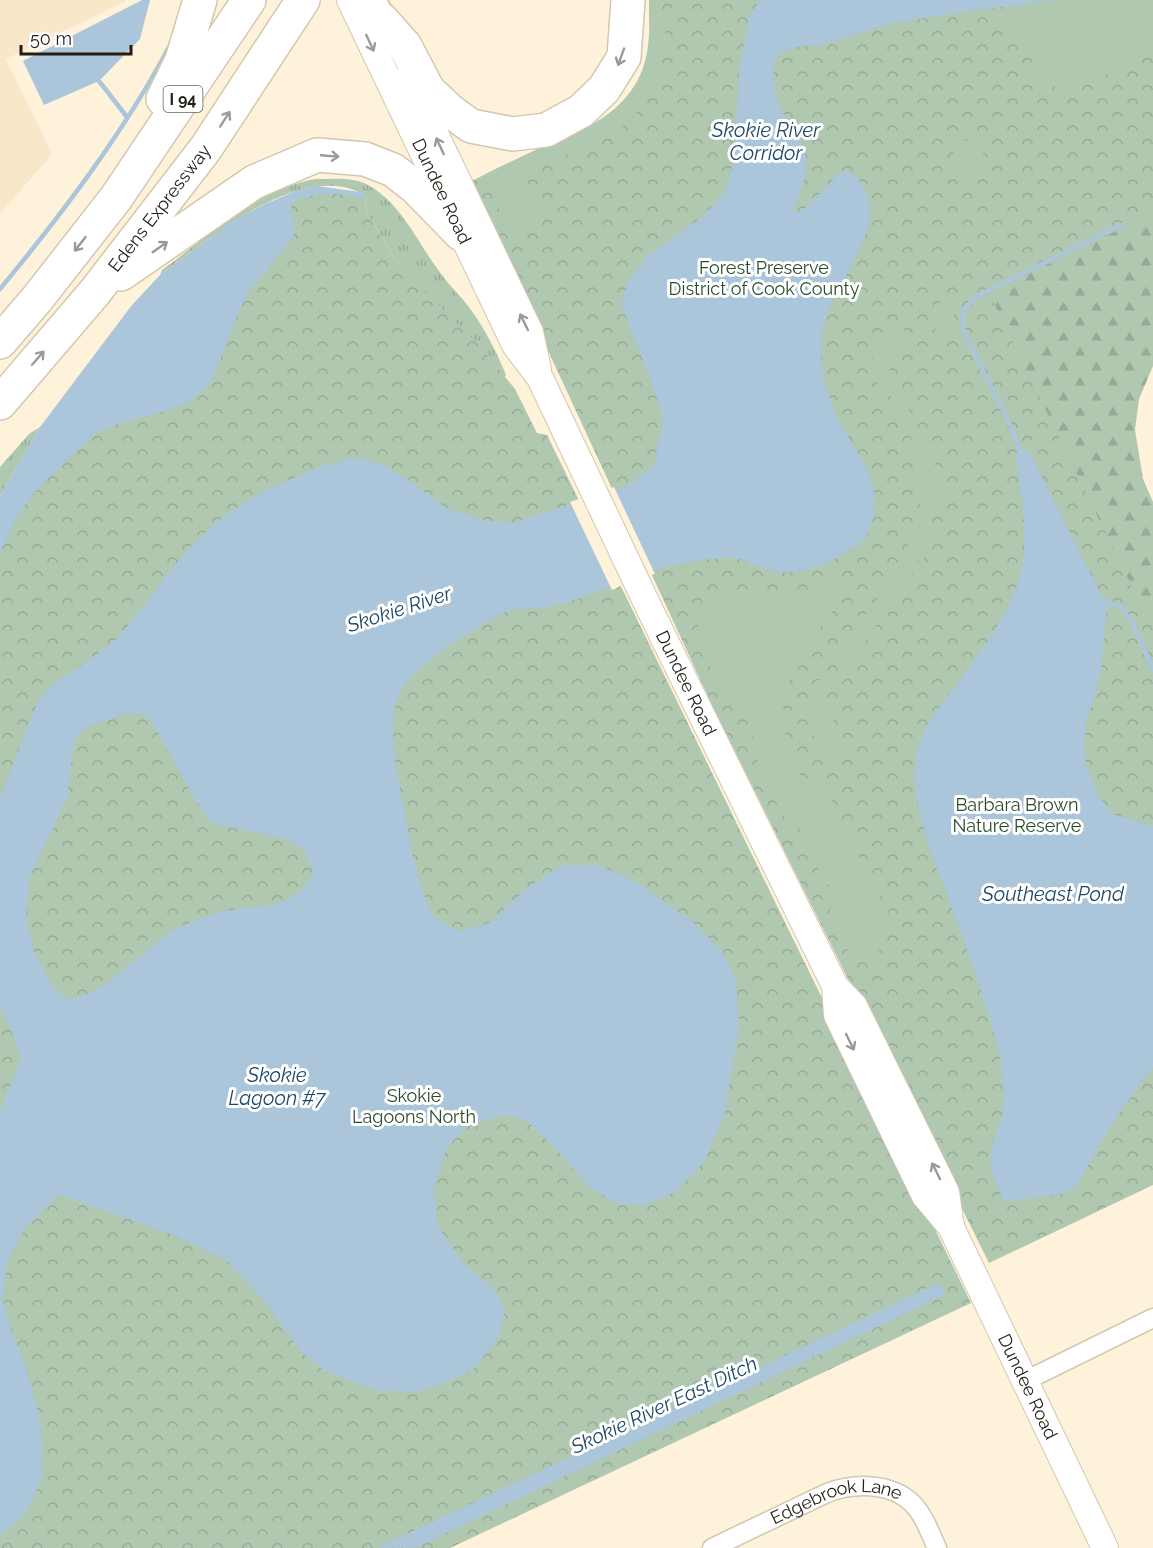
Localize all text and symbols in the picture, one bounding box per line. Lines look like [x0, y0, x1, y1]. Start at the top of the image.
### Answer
scale bar [21, 18, 130, 56]
text: 50 m [30, 28, 72, 49]
one-way arrow [365, 33, 377, 51]
one-way arrow [615, 48, 626, 66]
road number: I 94 [164, 86, 202, 112]
one-way arrow [219, 111, 231, 128]
water label: Skokie River Corridor [711, 118, 821, 165]
street label: Dundee Road [408, 135, 476, 247]
one-way arrow [434, 137, 446, 155]
street label: Edens Expressway [104, 140, 215, 276]
one-way arrow [319, 151, 339, 162]
one-way arrow [74, 236, 87, 252]
one-way arrow [152, 241, 168, 253]
park label: Forest Preserve District of Cook County [669, 257, 860, 299]
one-way arrow [518, 313, 530, 331]
one-way arrow [31, 351, 45, 366]
water label: Skokie River [343, 580, 455, 637]
street label: Dundee Road [652, 627, 721, 739]
park label: Barbara Brown Nature Reserve [953, 794, 1082, 836]
water label: Southeast Pond [981, 882, 1125, 906]
one-way arrow [845, 1032, 857, 1050]
water label: Skokie Lagoon #7 [229, 1063, 327, 1110]
park label: Skokie Lagoons North [352, 1085, 476, 1127]
one-way arrow [930, 1163, 941, 1181]
street label: Dundee Road [994, 1331, 1062, 1443]
water label: Skokie River East Ditch [566, 1351, 761, 1459]
street label: Edgebrook Lane [767, 1475, 906, 1528]

